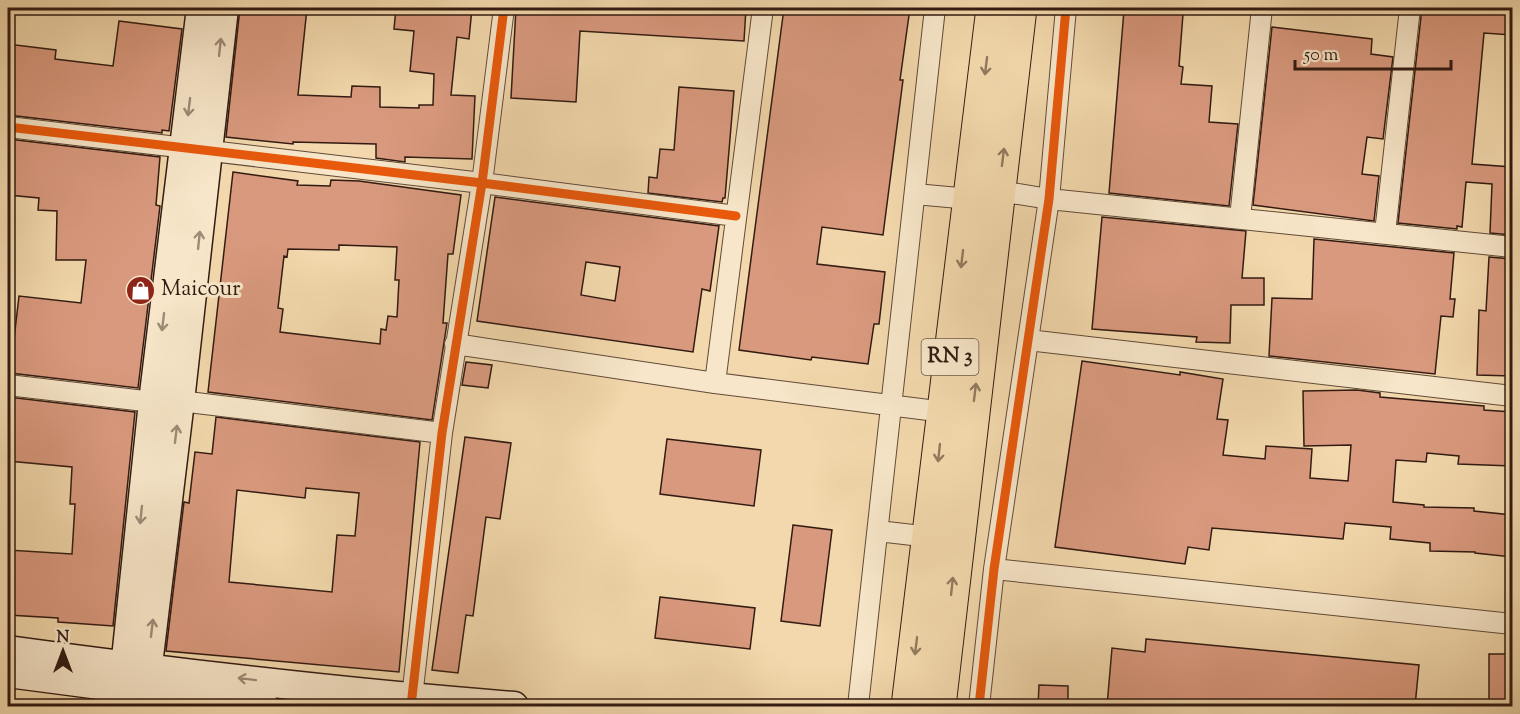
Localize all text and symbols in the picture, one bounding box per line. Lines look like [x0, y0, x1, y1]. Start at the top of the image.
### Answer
scale bar [1295, 33, 1451, 71]
one-way arrow [215, 37, 226, 57]
text: 50 m [1303, 43, 1339, 69]
one-way arrow [980, 55, 991, 75]
one-way arrow [184, 97, 195, 117]
one-way arrow [998, 147, 1009, 167]
one-way arrow [193, 231, 204, 251]
one-way arrow [957, 249, 968, 269]
shop icon: Maicour [124, 274, 156, 306]
place label: Maicour [161, 274, 240, 306]
one-way arrow [157, 311, 168, 331]
road number: RN 3 [922, 339, 978, 375]
one-way arrow [970, 383, 981, 403]
one-way arrow [171, 425, 182, 445]
one-way arrow [933, 442, 944, 462]
one-way arrow [135, 505, 146, 525]
one-way arrow [947, 576, 958, 596]
one-way arrow [146, 618, 157, 638]
north arrow [33, 621, 93, 681]
text: N [57, 627, 70, 650]
one-way arrow [910, 636, 921, 656]
one-way arrow [237, 673, 257, 684]

